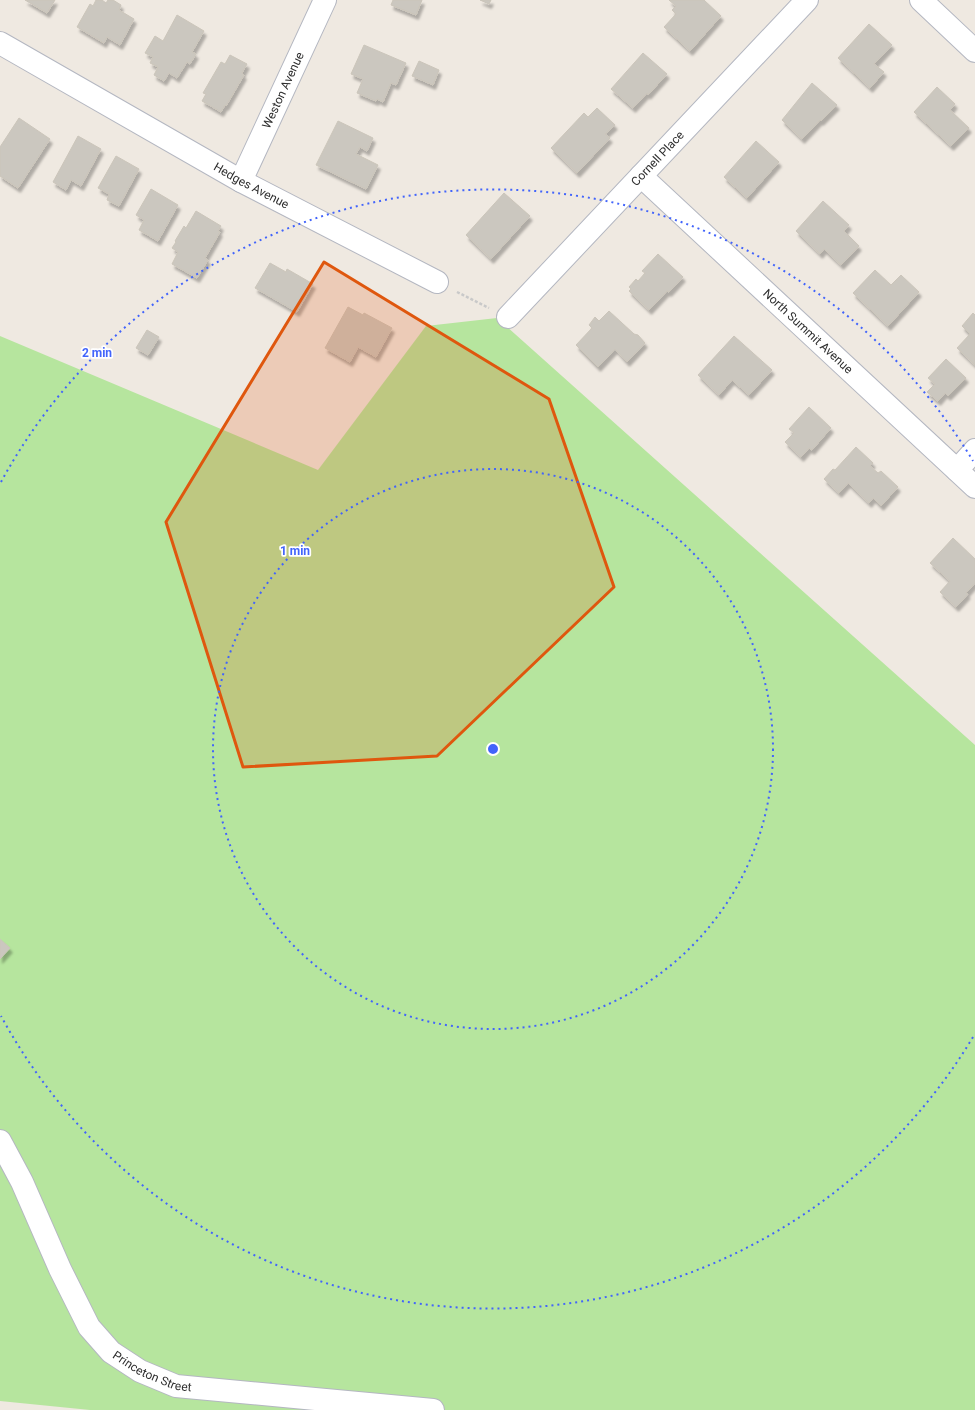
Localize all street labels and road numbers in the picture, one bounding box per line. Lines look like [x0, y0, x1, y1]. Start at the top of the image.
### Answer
street label: Weston Avenue [259, 50, 307, 131]
street label: Cornell Place [628, 128, 687, 189]
street label: Hedges Avenue [211, 160, 291, 211]
street label: North Summit Avenue [760, 286, 856, 376]
street label: Princeton Street [110, 1348, 192, 1394]

